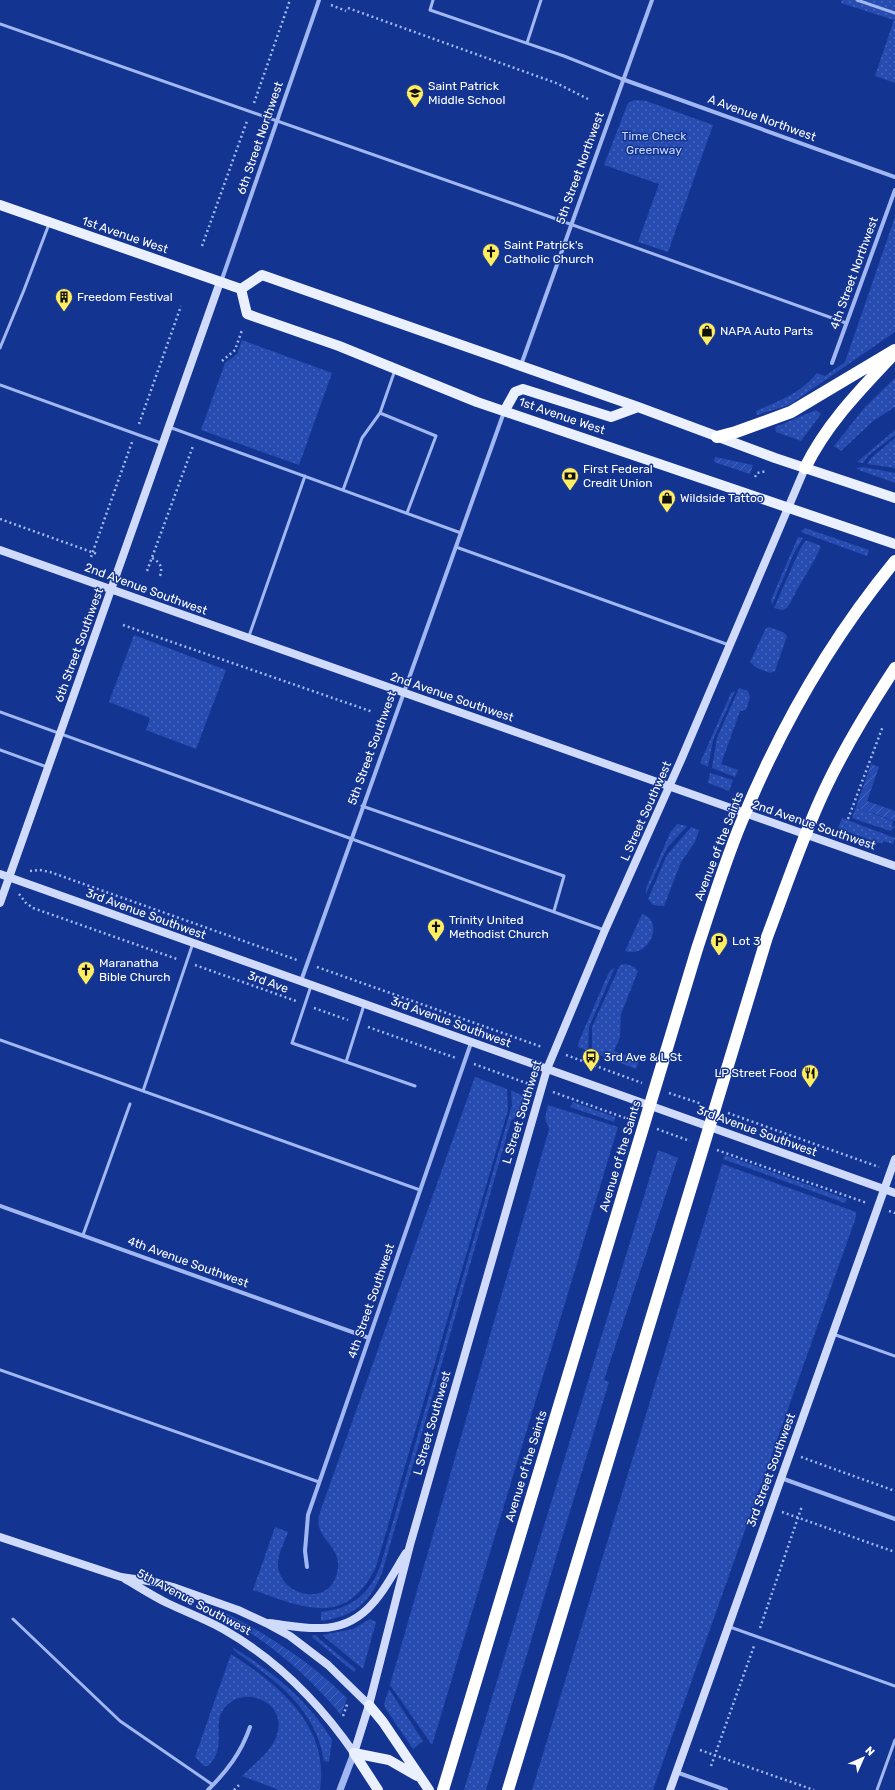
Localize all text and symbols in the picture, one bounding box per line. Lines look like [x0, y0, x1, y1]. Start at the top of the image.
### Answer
street label: 6th Street Northwest [234, 79, 286, 196]
place label: Saint Patrick Middle School [428, 79, 505, 107]
school or university icon: Saint Patrick Middle School [405, 83, 425, 108]
street label: A Avenue Northwest [706, 92, 818, 144]
street label: 5th Street Northwest [553, 110, 607, 226]
park label: Time Check Greenway [622, 129, 687, 157]
street label: 1st Avenue West [80, 214, 170, 256]
street label: 4th Street Northwest [827, 215, 881, 331]
place label: Saint Patrick's Catholic Church [504, 238, 594, 266]
church icon: Saint Patrick's Catholic Church [481, 242, 501, 267]
building icon: Freedom Festival [54, 287, 74, 312]
place label: Freedom Festival [77, 290, 173, 304]
shop icon: NAPA Auto Parts [697, 321, 717, 346]
place label: NAPA Auto Parts [720, 324, 813, 338]
street label: 1st Avenue West [517, 395, 607, 437]
place label: First Federal Credit Union [583, 462, 653, 490]
bank icon: First Federal Credit Union [560, 466, 580, 491]
shop icon: Wildside Tattoo [657, 488, 677, 513]
place label: Wildside Tattoo [680, 491, 764, 505]
street label: 2nd Avenue Southwest [83, 560, 210, 618]
street label: 6th Street Southwest [52, 586, 106, 704]
street label: 2nd Avenue Southwest [388, 669, 516, 725]
street label: 5th Street Southwest [345, 689, 399, 807]
street label: L Street Southwest [618, 759, 674, 863]
street label: Avenue of the Saints [692, 790, 746, 902]
street label: 2nd Avenue Southwest [750, 797, 878, 853]
street label: 3rd Avenue Southwest [84, 886, 208, 942]
place label: Trinity United Methodist Church [449, 913, 549, 941]
church icon: Trinity United Methodist Church [426, 917, 446, 942]
parking icon: Lot 3 [709, 931, 729, 956]
place label: Lot 3 [732, 934, 760, 948]
place label: Maranatha Bible Church [99, 956, 171, 984]
church icon: Maranatha Bible Church [76, 960, 96, 985]
street label: 3rd Ave [246, 968, 290, 996]
street label: 3rd Avenue Southwest [389, 994, 513, 1050]
bus stop icon: 3rd Ave & L St [581, 1047, 601, 1072]
place label: 3rd Ave & L St [604, 1050, 682, 1064]
street label: L Street Southwest [500, 1058, 544, 1165]
restaurant icon: LP Street Food [800, 1063, 820, 1088]
place label: LP Street Food [714, 1066, 797, 1080]
street label: Avenue of the Saints [596, 1099, 644, 1213]
street label: 3rd Avenue Southwest [695, 1103, 819, 1159]
street label: 4th Avenue Southwest [126, 1234, 251, 1290]
street label: 4th Street Southwest [345, 1241, 397, 1360]
street label: L Street Southwest [410, 1369, 454, 1477]
street label: Avenue of the Saints [502, 1409, 550, 1523]
street label: 3rd Street Southwest [744, 1411, 798, 1529]
street label: 5th Avenue Southwest [135, 1566, 254, 1638]
north arrow [843, 1738, 883, 1778]
text: N [862, 1744, 877, 1759]

